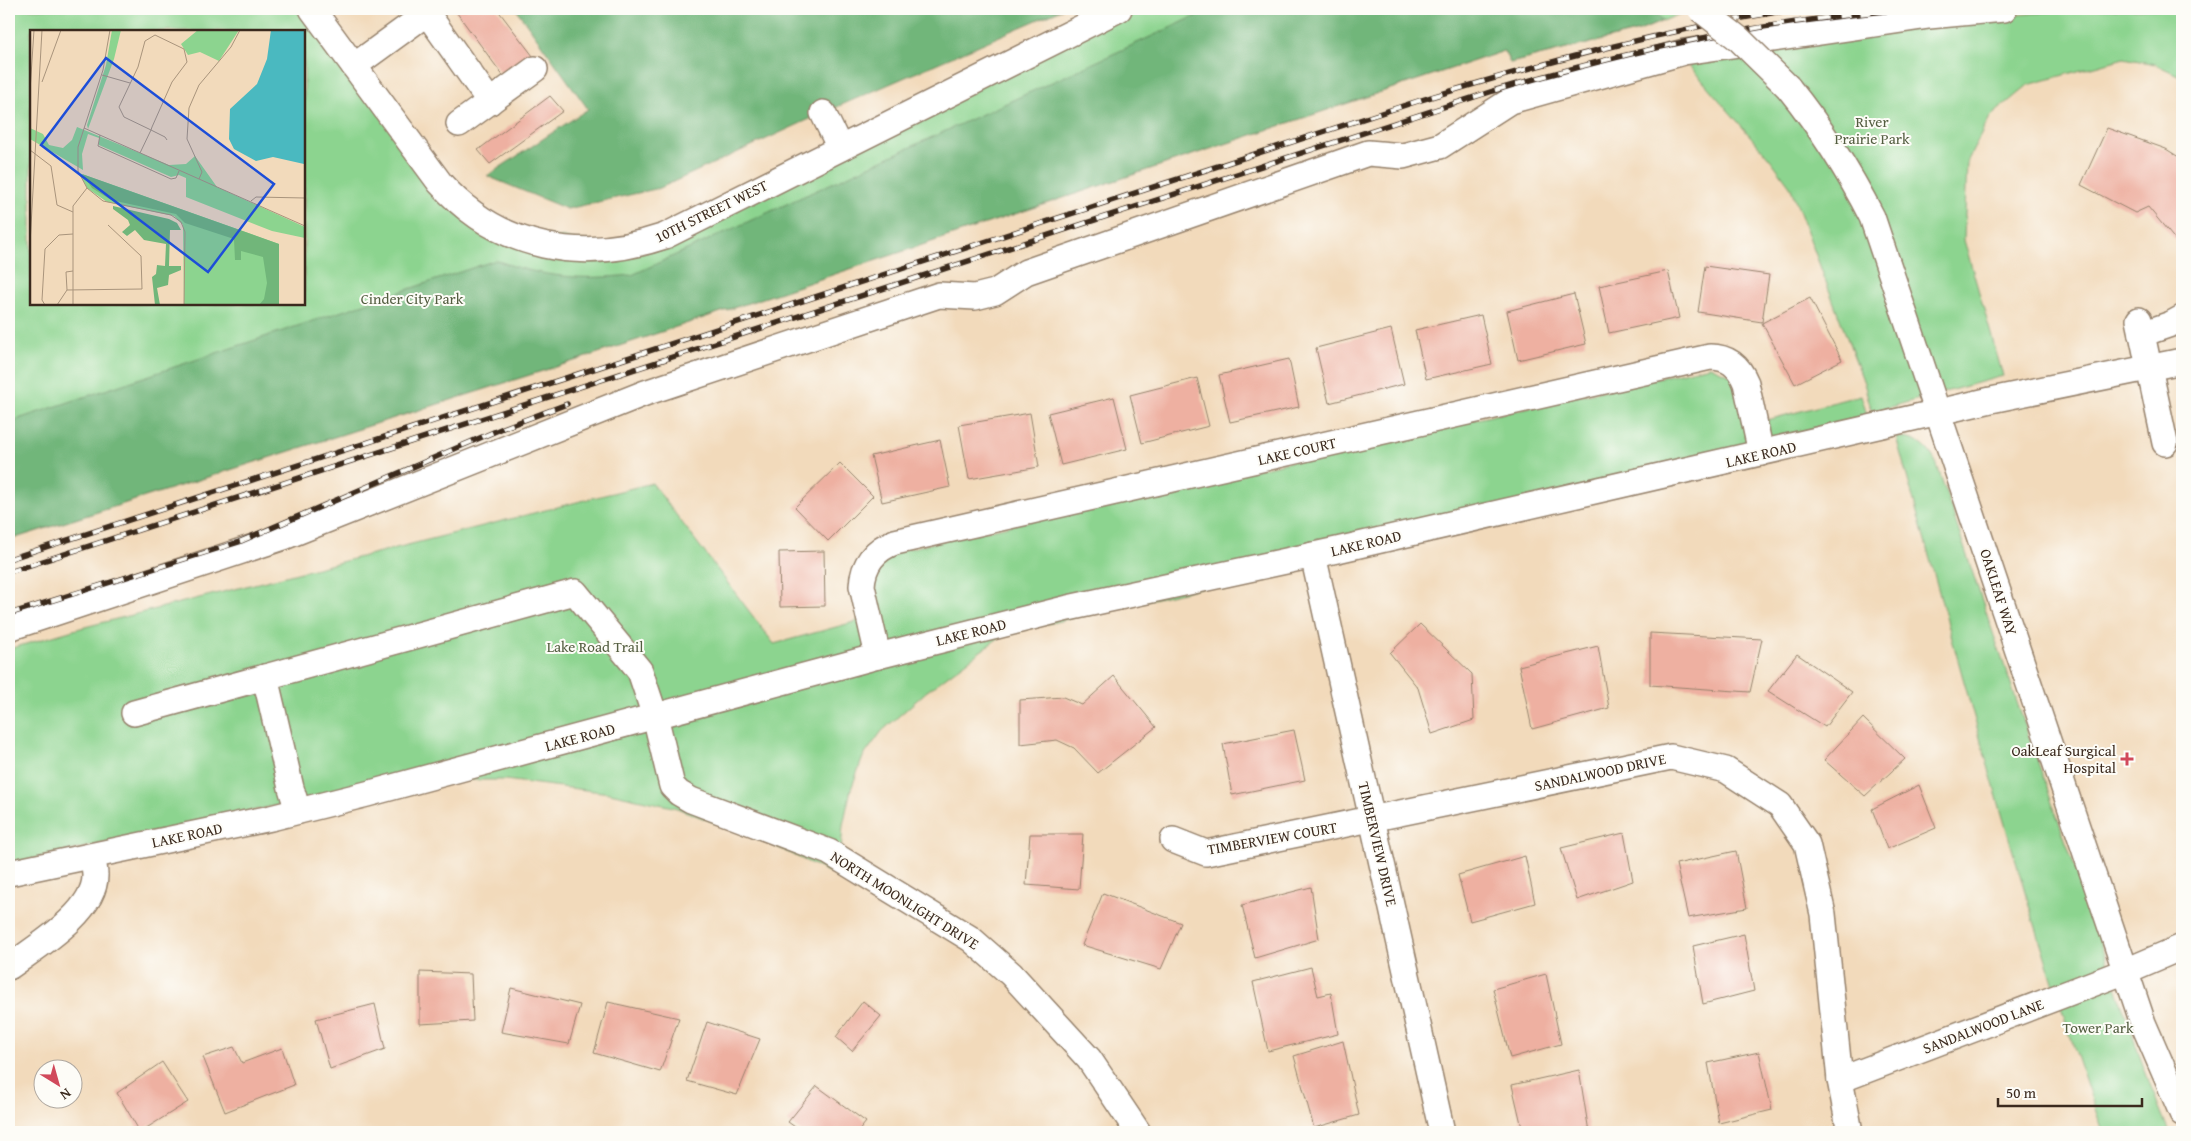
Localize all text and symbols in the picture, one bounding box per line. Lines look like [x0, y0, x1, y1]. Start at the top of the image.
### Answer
inset map [30, 30, 305, 305]
park label: River Prairie Park [1834, 111, 1910, 149]
street label: 10TH STREET WEST [651, 174, 772, 247]
park label: Cinder City Park [361, 288, 464, 309]
street label: LAKE COURT [1256, 432, 1339, 470]
street label: LAKE ROAD [1724, 436, 1798, 472]
street label: LAKE ROAD [1329, 525, 1403, 561]
street label: OAKLEAF WAY [1975, 546, 2023, 638]
street label: LAKE ROAD [934, 613, 1008, 651]
park label: Lake Road Trail [547, 636, 643, 657]
street label: LAKE ROAD [543, 718, 617, 756]
place label: OakLeaf Surgical Hospital [2011, 740, 2116, 778]
street label: SANDALWOOD DRIVE [1532, 748, 1668, 796]
marker: OakLeaf Surgical Hospital [2120, 752, 2134, 766]
street label: TIMBERVIEW DRIVE [1353, 780, 1403, 909]
street label: TIMBERVIEW COURT [1205, 816, 1339, 860]
street label: LAKE ROAD [150, 817, 224, 853]
street label: NORTH MOONLIGHT DRIVE [827, 846, 984, 955]
street label: SANDALWOOD LANE [1920, 993, 2047, 1059]
park label: Tower Park [2062, 1017, 2134, 1038]
north arrow [32, 1058, 82, 1108]
scale bar [1998, 1076, 2142, 1108]
text: 50 m [2006, 1082, 2037, 1103]
text: N [56, 1084, 76, 1106]

